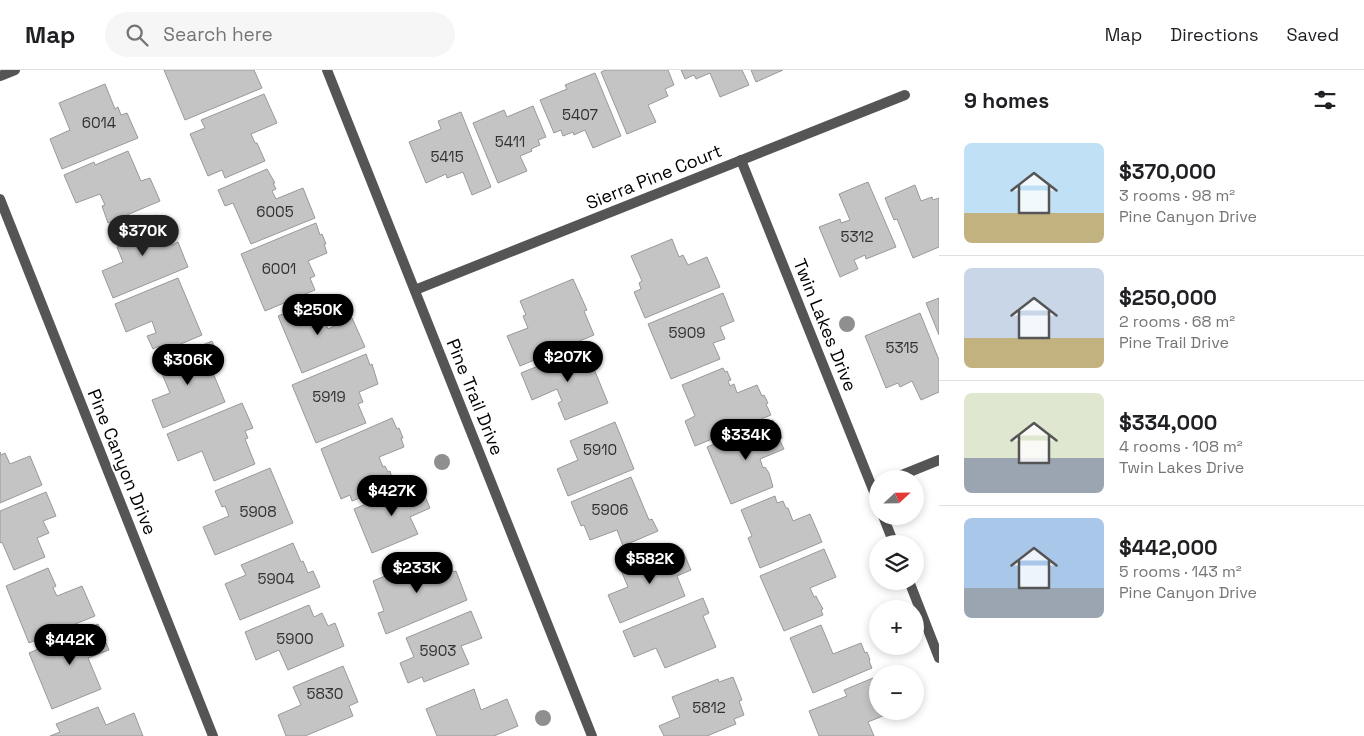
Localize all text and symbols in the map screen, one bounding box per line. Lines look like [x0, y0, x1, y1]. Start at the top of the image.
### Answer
search box [105, 12, 455, 57]
text: Map [25, 19, 75, 50]
icon: search [123, 21, 151, 49]
text: Search here [163, 22, 273, 47]
text: Map [1105, 23, 1142, 46]
text: Directions [1170, 23, 1259, 46]
text: Saved [1287, 23, 1339, 46]
icon: filters [1311, 86, 1339, 114]
text: 9 homes [964, 87, 1049, 114]
house number: 5407 [562, 105, 598, 124]
house number: 6014 [82, 113, 116, 132]
house number: 5411 [495, 132, 525, 151]
street label: Sierra Pine Court [582, 139, 725, 214]
house number: 5415 [430, 147, 464, 166]
text: $370,000 [1119, 158, 1216, 185]
icon: home [1004, 163, 1064, 223]
text: 3 rooms · 98 m² [1119, 185, 1235, 206]
house number: 6005 [256, 202, 294, 221]
text: Pine Canyon Drive [1119, 206, 1257, 227]
pin: $370K [108, 214, 178, 257]
text: $370K [119, 220, 167, 241]
house number: 5312 [840, 227, 874, 246]
street label: Twin Lakes Drive [788, 255, 863, 394]
house number: 6001 [262, 259, 296, 278]
text: $250,000 [1119, 284, 1217, 311]
icon: home [1004, 288, 1064, 348]
pin: $250K [283, 294, 353, 336]
text: $250K [293, 299, 343, 320]
text: 2 rooms · 68 m² [1119, 311, 1235, 332]
house number: 5909 [669, 323, 705, 342]
text: Pine Trail Drive [1119, 332, 1229, 353]
street label: Pine Trail Drive [442, 335, 509, 458]
house number: 5315 [885, 338, 919, 357]
pin: $207K [533, 340, 603, 383]
pin: $306K [153, 344, 223, 386]
text: $207K [544, 346, 592, 367]
text: $306K [163, 349, 213, 370]
street label: Pine Canyon Drive [83, 386, 162, 538]
house number: 5919 [312, 387, 346, 406]
text: $334,000 [1119, 409, 1217, 436]
icon: home [1004, 413, 1064, 473]
pin: $334K [711, 418, 781, 461]
text: $334K [721, 424, 771, 445]
text: 4 rooms · 108 m² [1119, 436, 1243, 457]
house number: 5910 [583, 440, 617, 459]
text: Twin Lakes Drive [1119, 457, 1244, 478]
north arrow [869, 470, 924, 525]
map controls [869, 470, 924, 720]
pin: $427K [357, 474, 427, 517]
text: $427K [368, 480, 416, 501]
house number: 5906 [592, 500, 628, 519]
house number: 5908 [239, 502, 277, 521]
text: $442,000 [1119, 534, 1218, 561]
button: layers [869, 535, 924, 590]
icon: home [1004, 538, 1064, 598]
pin: $582K [615, 542, 685, 585]
text: $582K [626, 548, 674, 569]
pin: $233K [382, 552, 452, 594]
text: $233K [393, 557, 441, 578]
text: 5 rooms · 143 m² [1119, 561, 1242, 582]
house number: 5904 [257, 569, 295, 588]
text: Pine Canyon Drive [1119, 582, 1257, 603]
button: + [869, 600, 924, 655]
pin: $442K [35, 624, 105, 666]
text: $442K [45, 629, 95, 650]
house number: 5900 [276, 629, 314, 648]
house number: 5903 [420, 641, 456, 660]
button: − [869, 665, 924, 720]
house number: 5830 [306, 684, 344, 703]
house number: 5812 [692, 698, 726, 717]

